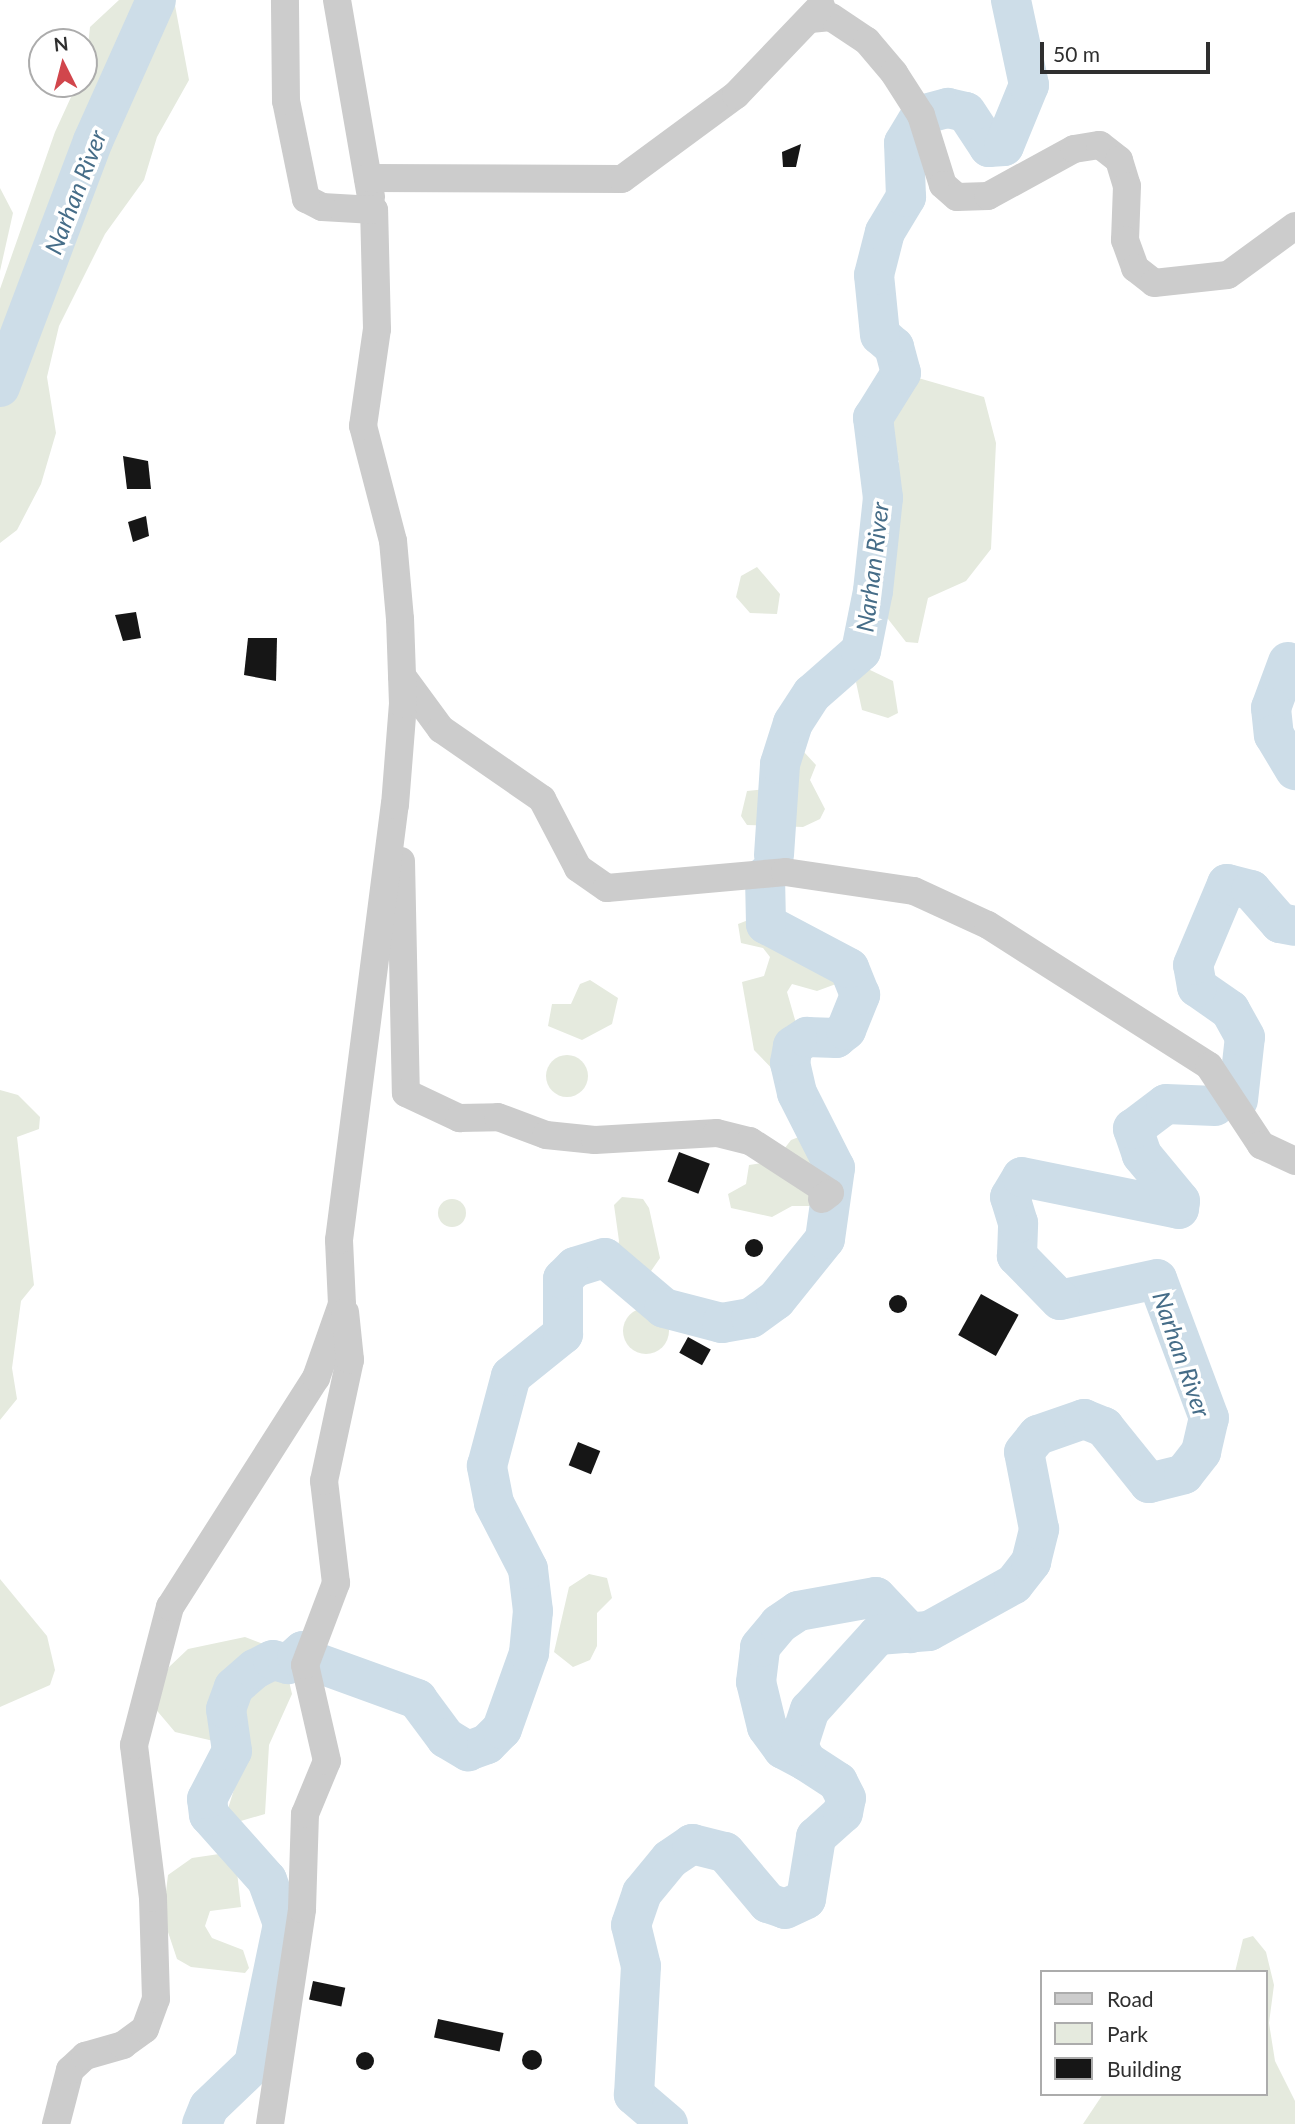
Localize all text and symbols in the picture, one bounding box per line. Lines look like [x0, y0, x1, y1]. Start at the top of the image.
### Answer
north arrow [28, 28, 98, 98]
scale bar [1043, 28, 1213, 72]
text: N [52, 31, 69, 56]
text: 50 m [1053, 41, 1100, 66]
water label: Narhan River [38, 126, 112, 258]
water label: Narhan River [850, 500, 894, 634]
water label: Narhan River [1147, 1288, 1217, 1420]
legend [1040, 1970, 1267, 2096]
text: Road [1107, 1986, 1154, 2011]
text: Park [1107, 2021, 1148, 2046]
text: Building [1107, 2056, 1182, 2081]

